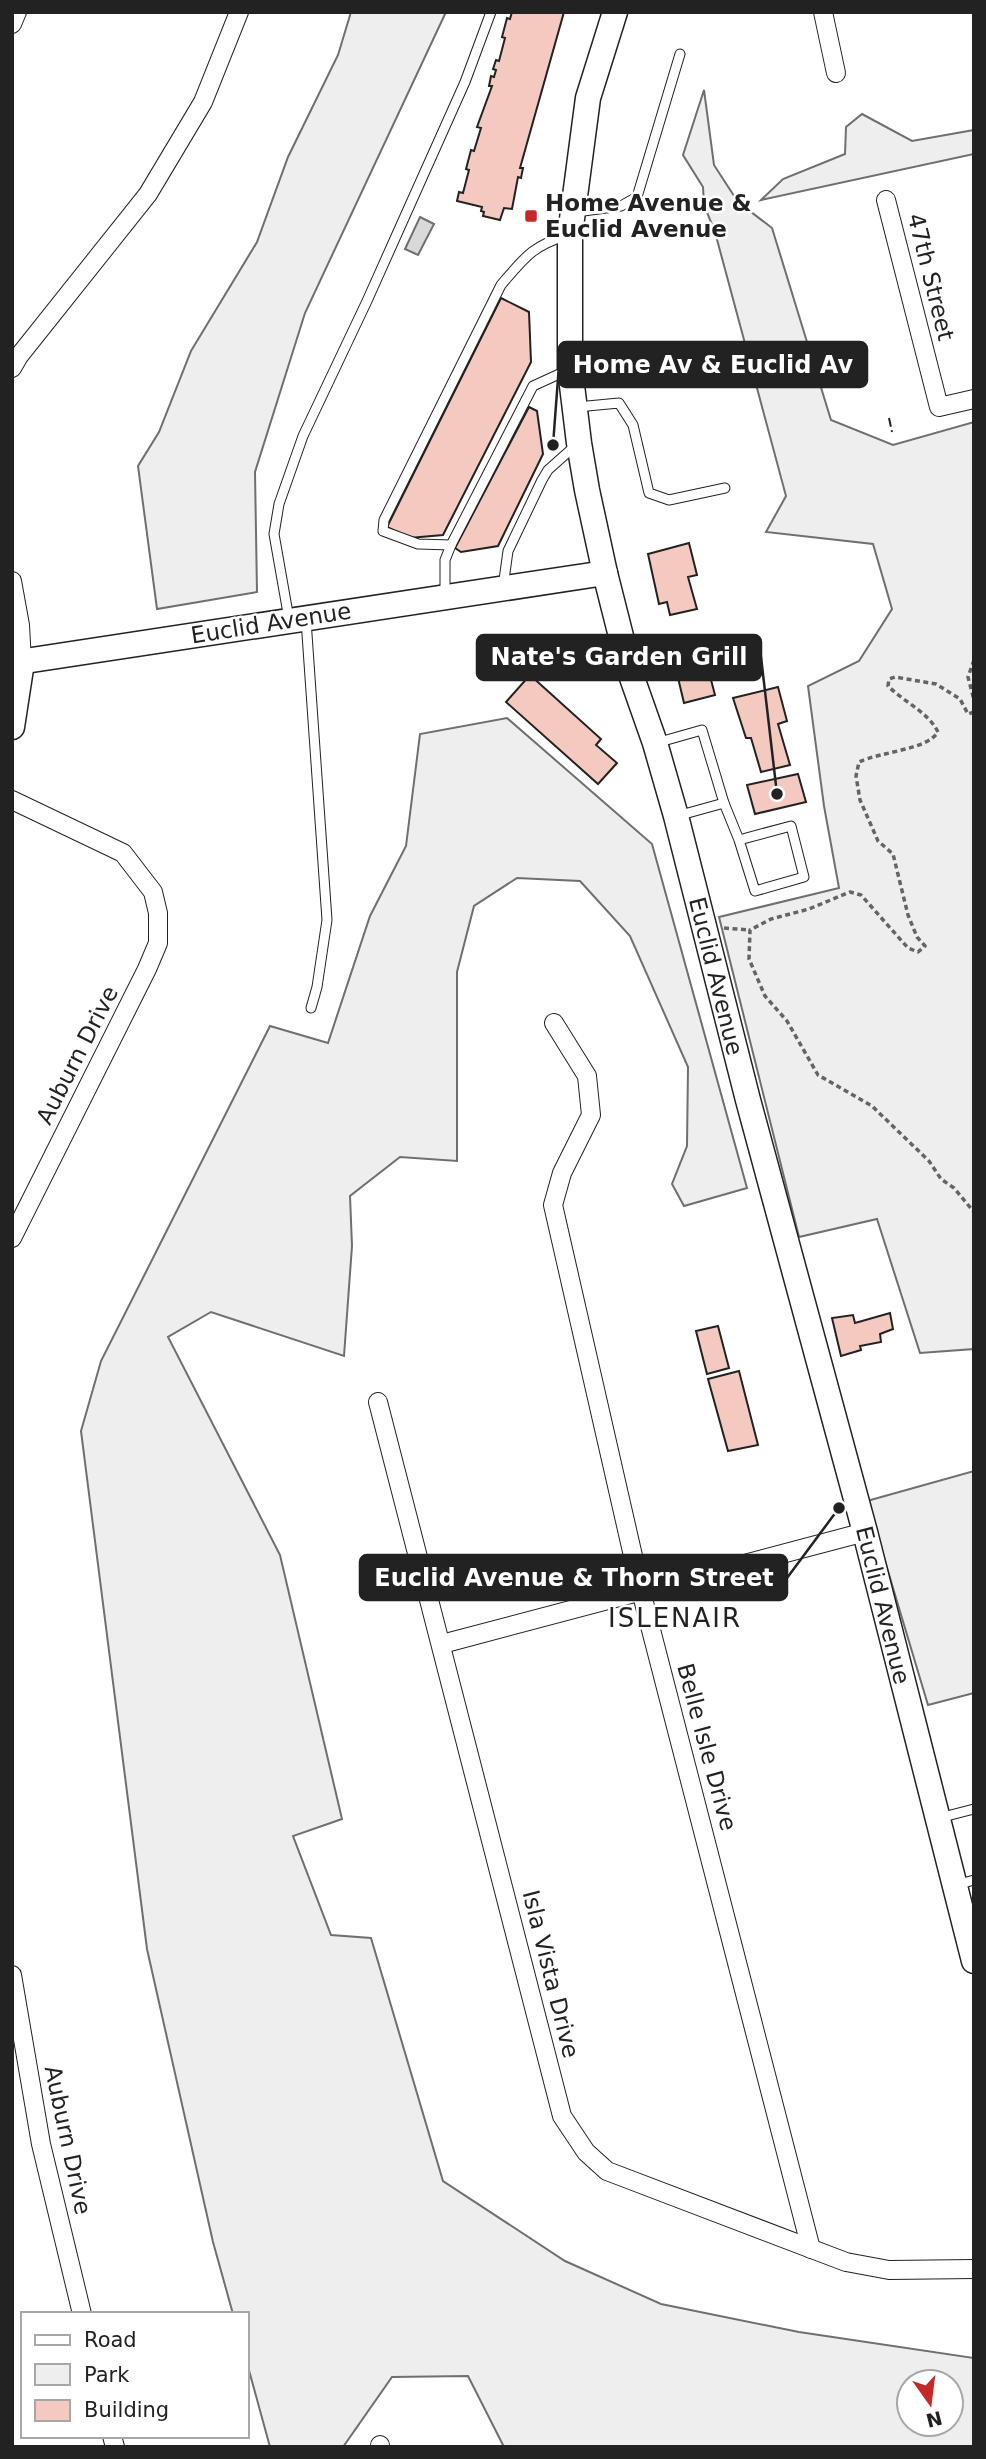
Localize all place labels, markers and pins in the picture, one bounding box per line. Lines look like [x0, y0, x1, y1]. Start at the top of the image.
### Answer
place label: Home Avenue & Euclid Avenue [545, 190, 752, 242]
marker: Home Avenue & Euclid Avenue [523, 208, 539, 224]
callout: Home Av & Euclid Av [559, 342, 867, 387]
callout: Nate's Garden Grill [477, 635, 761, 680]
callout: Euclid Avenue & Thorn Street [360, 1555, 787, 1600]

